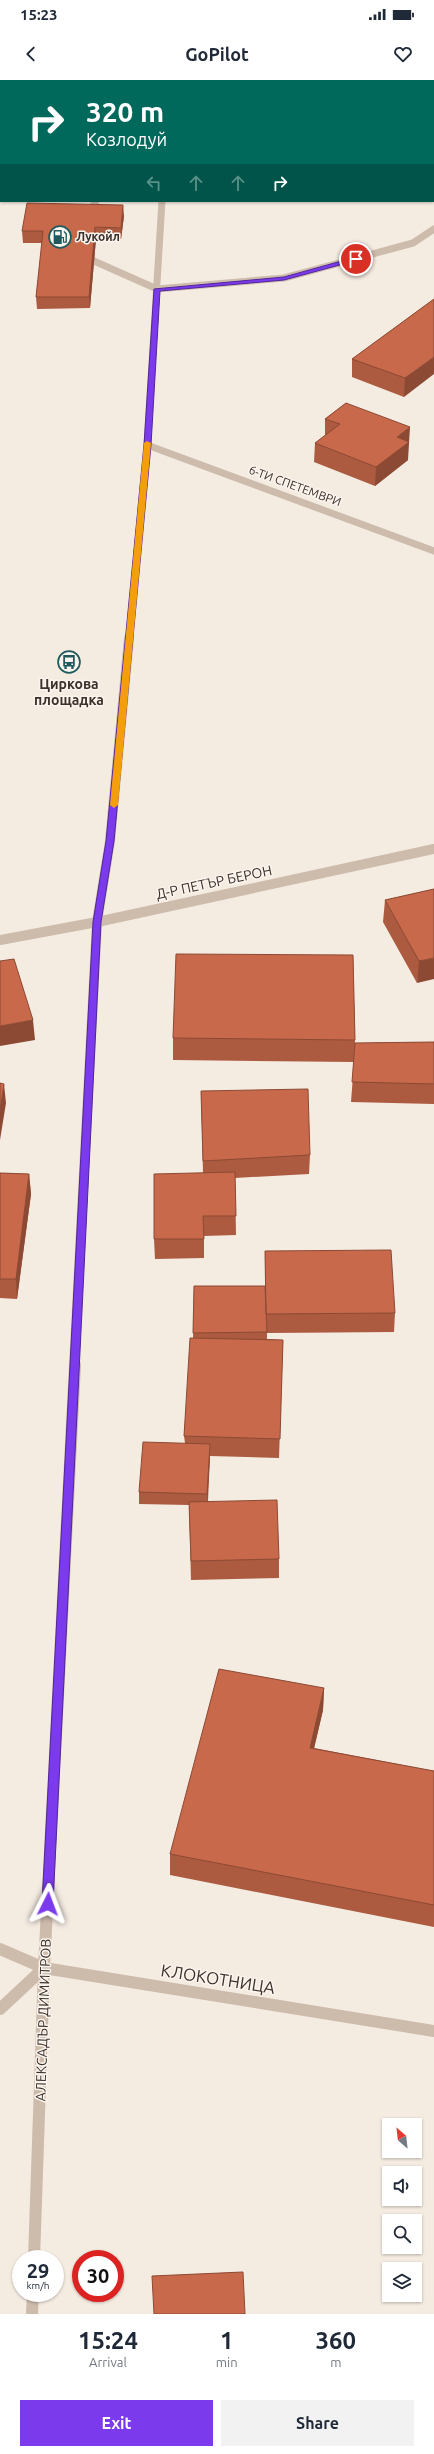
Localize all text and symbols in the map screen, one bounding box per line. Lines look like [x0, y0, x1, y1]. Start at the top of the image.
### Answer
text: 15:23 [20, 6, 58, 23]
icon: back [20, 43, 42, 65]
icon: heart [392, 43, 414, 65]
text: GoPilot [185, 44, 249, 64]
icon: right [20, 96, 72, 148]
text: 320 m [86, 96, 164, 127]
text: Козлодуй [86, 129, 167, 149]
icon: left [143, 172, 165, 194]
icon: ahead [185, 172, 207, 194]
icon: ahead [227, 172, 249, 194]
icon: right [269, 172, 291, 194]
fuel station icon: Лукойл [47, 224, 73, 250]
place label: Лукойл [76, 230, 120, 243]
pin [339, 242, 373, 276]
icon: arrive [345, 248, 367, 270]
street label: 6-ТИ СПЕТЕМВРИ [247, 463, 343, 508]
bus stop icon: Циркова площадка [56, 649, 82, 675]
place label: Циркова площадка [34, 676, 104, 708]
street label: Д-Р ПЕТЪР БЕРОН [155, 862, 273, 902]
position arrow [27, 1883, 69, 1925]
street label: АЛЕКСАДЪР ДИМИТРОВ [32, 1938, 54, 2102]
street label: КЛОКОТНИЦА [160, 1960, 277, 1997]
north arrow [382, 2118, 422, 2158]
map controls [382, 2118, 422, 2302]
button: sound [382, 2166, 422, 2206]
button: search [382, 2214, 422, 2254]
speed limit sign: 30 [72, 2250, 124, 2302]
text: 29 [27, 2259, 49, 2282]
button: layers [382, 2262, 422, 2302]
text: km/h [26, 2280, 50, 2291]
text: 15:24 [78, 2327, 138, 2354]
text: 1 [220, 2327, 233, 2354]
text: 360 [316, 2327, 356, 2354]
text: Arrival [89, 2355, 127, 2369]
text: min [216, 2355, 238, 2369]
text: m [330, 2355, 341, 2369]
button: Exit [20, 2400, 213, 2446]
button: Share [221, 2400, 414, 2446]

